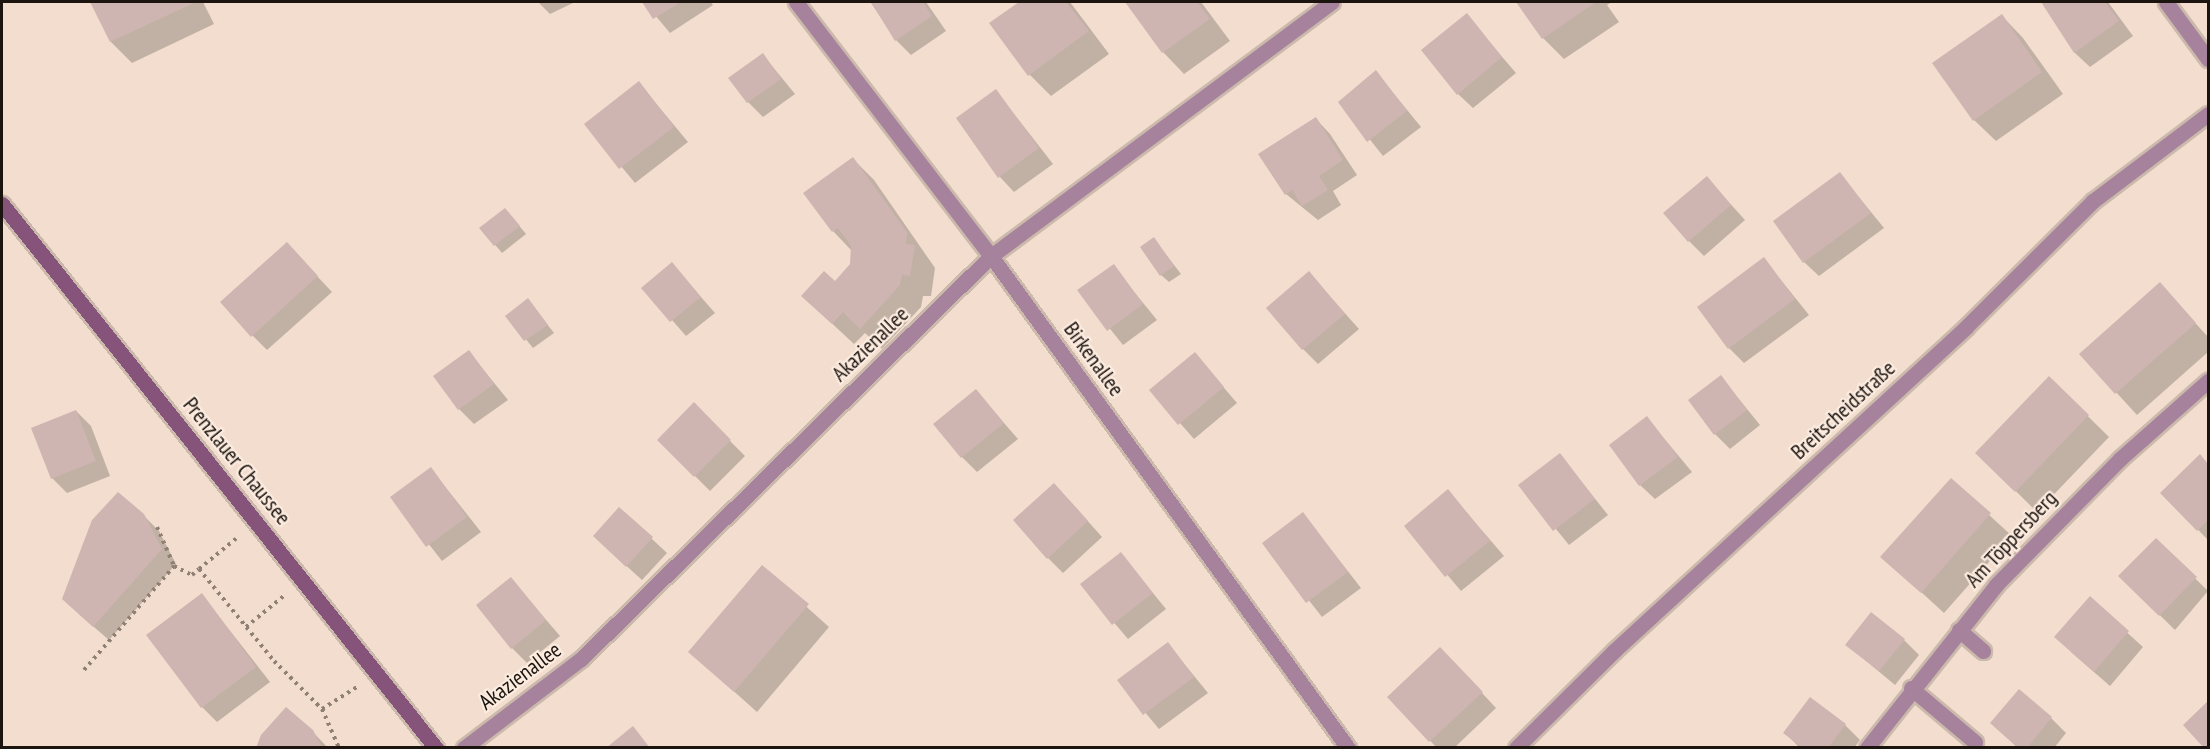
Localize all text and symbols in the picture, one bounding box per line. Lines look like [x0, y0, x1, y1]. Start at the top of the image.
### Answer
street label: Akazienallee [826, 301, 914, 387]
street label: Birkenallee [1058, 317, 1130, 401]
street label: Breitscheidstraße [1785, 355, 1901, 465]
street label: Prenzlauer Chaussee [178, 392, 296, 530]
street label: Am Töppersberg [1959, 485, 2063, 593]
street label: Akazienallee [474, 637, 566, 715]

